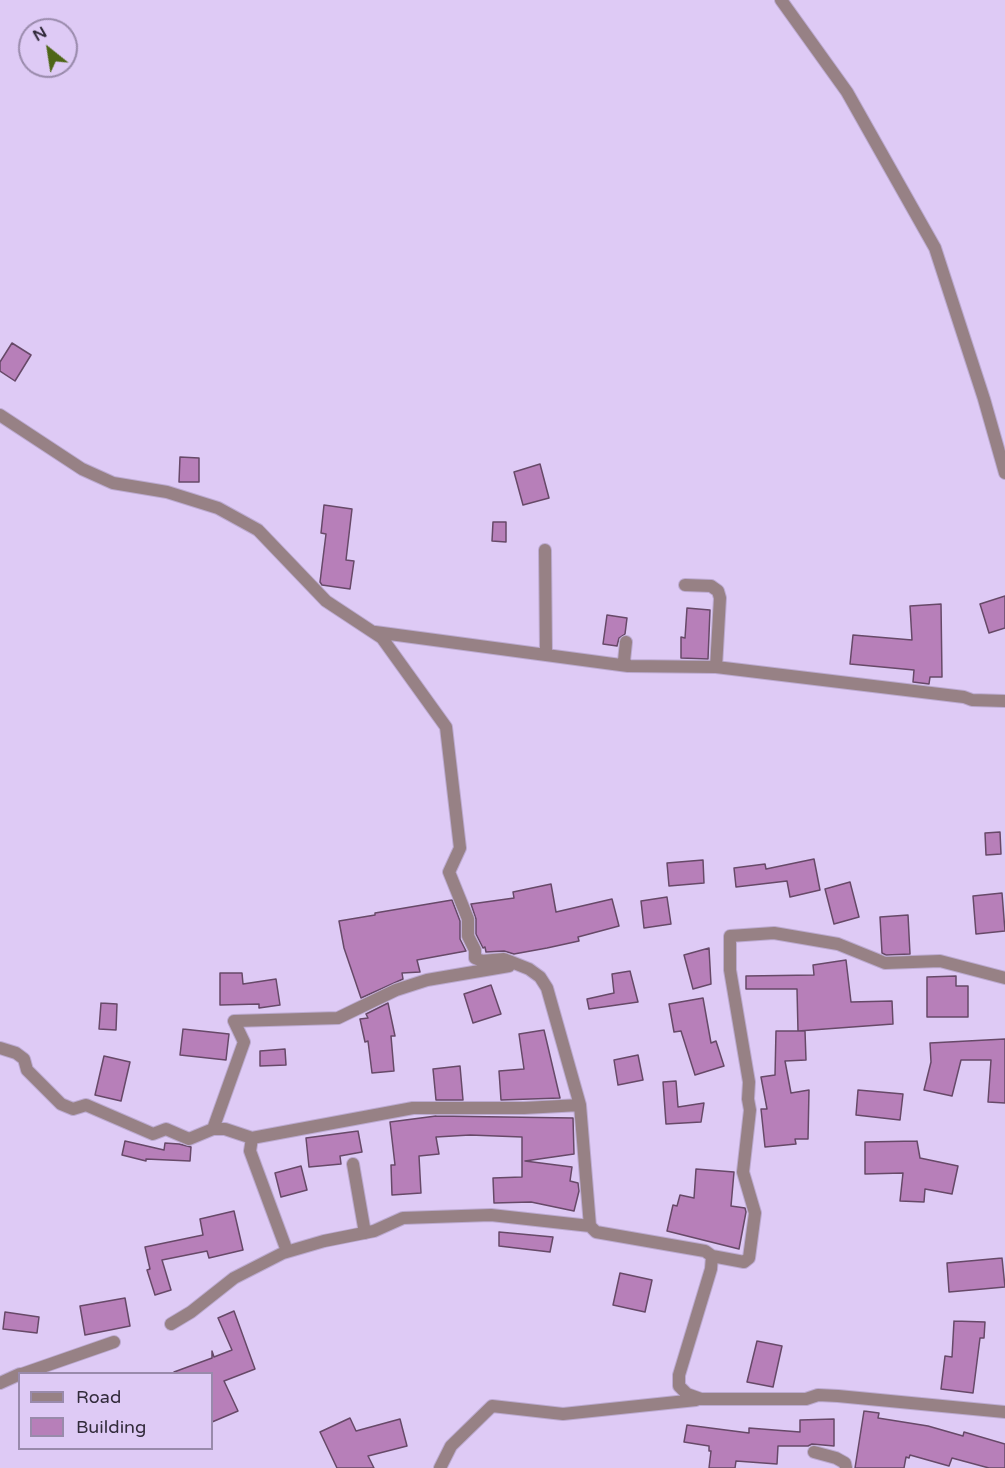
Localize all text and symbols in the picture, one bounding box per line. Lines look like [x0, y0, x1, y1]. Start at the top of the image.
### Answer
north arrow [18, 18, 78, 78]
text: N [29, 22, 51, 46]
legend [18, 1372, 213, 1450]
text: Road [76, 1386, 121, 1408]
text: Building [76, 1416, 146, 1438]

